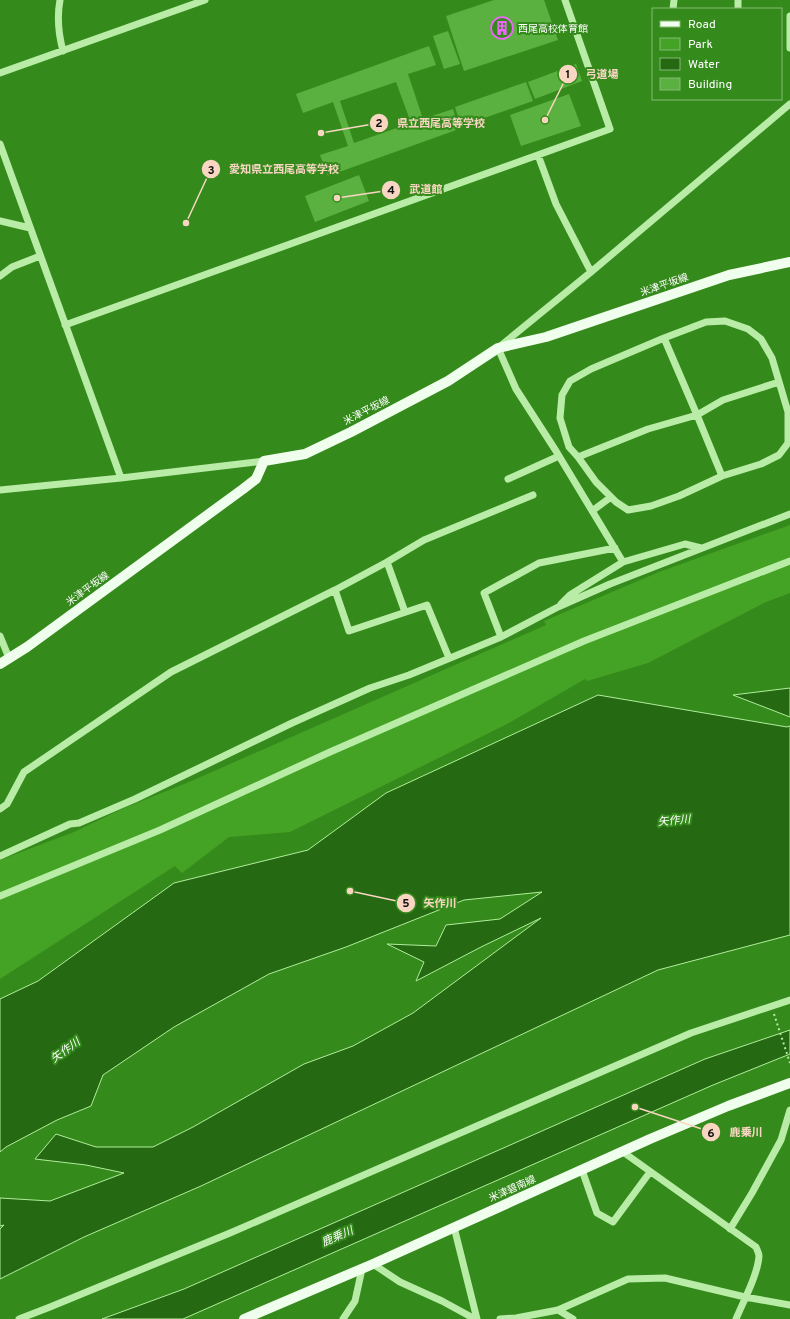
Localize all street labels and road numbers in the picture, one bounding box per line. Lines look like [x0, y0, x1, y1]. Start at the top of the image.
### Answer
street label: 米津平坂線 [639, 271, 690, 300]
street label: 米津平坂線 [341, 394, 392, 428]
street label: 米津平坂線 [64, 569, 112, 609]
street label: 米津碧南線 [487, 1173, 538, 1205]

